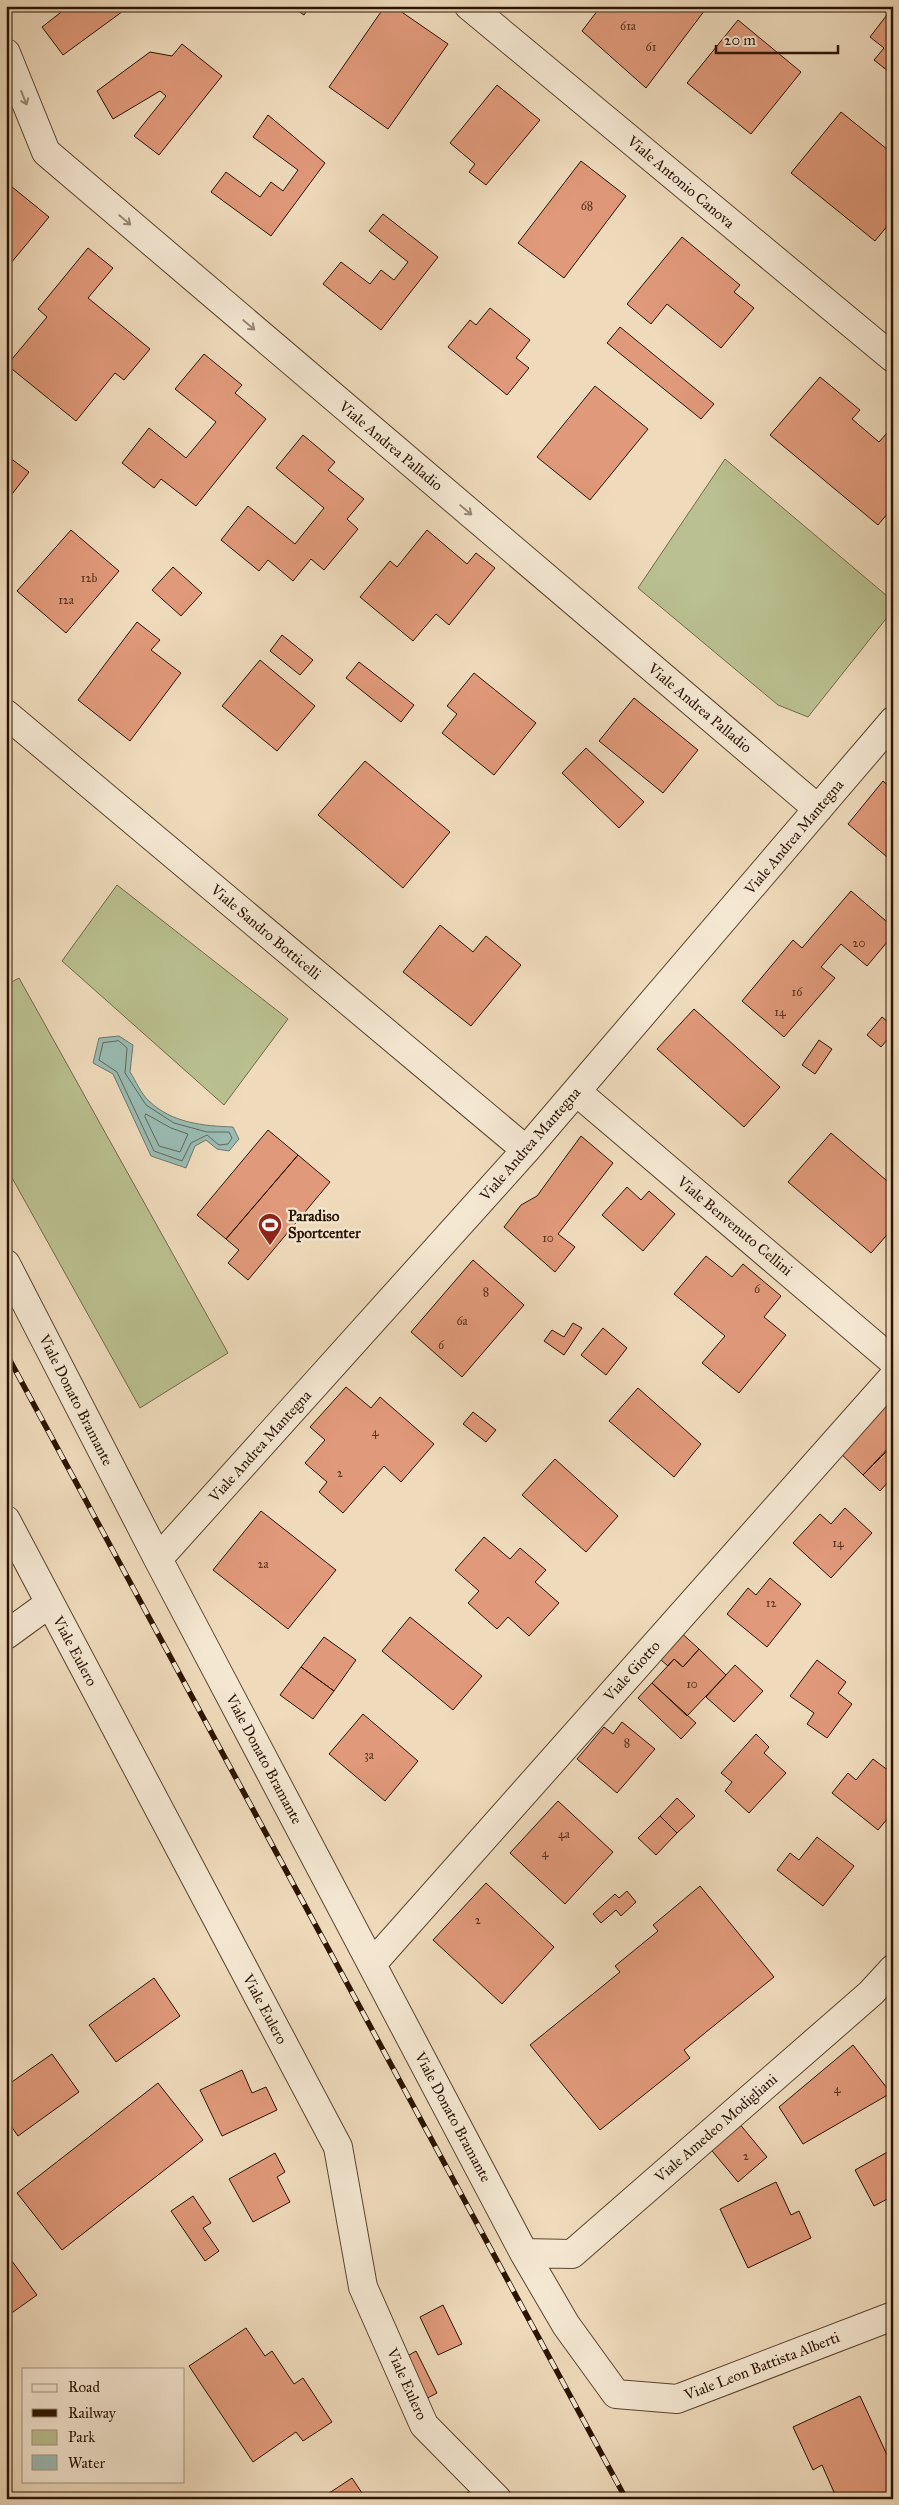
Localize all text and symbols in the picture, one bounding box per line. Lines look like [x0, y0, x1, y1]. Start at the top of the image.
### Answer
house number: 61a [620, 19, 637, 33]
scale bar [716, 22, 839, 54]
text: 20 m [724, 31, 756, 49]
house number: 61 [646, 40, 657, 54]
one-way arrow [20, 90, 29, 105]
street label: Viale Antonio Canova [623, 131, 739, 232]
house number: 68 [581, 199, 593, 213]
one-way arrow [118, 214, 131, 225]
one-way arrow [242, 319, 255, 330]
street label: Viale Andrea Palladio [335, 397, 447, 495]
one-way arrow [459, 504, 472, 515]
house number: 12b [81, 571, 97, 585]
house number: 12a [58, 593, 75, 607]
street label: Viale Andrea Palladio [644, 659, 756, 757]
street label: Viale Andrea Mantegna [740, 775, 848, 899]
street label: Viale Sandro Botticelli [206, 880, 325, 983]
house number: 20 [853, 936, 865, 950]
house number: 16 [792, 985, 803, 999]
house number: 14 [774, 1005, 786, 1019]
street label: Viale Andrea Mantegna [475, 1083, 585, 1205]
street label: Viale Benvenuto Cellini [673, 1172, 796, 1279]
place label: Paradiso Sportcenter [288, 1207, 361, 1243]
sports icon: Paradiso Sportcenter [257, 1212, 283, 1246]
house number: 10 [542, 1231, 554, 1245]
house number: 6 [754, 1282, 761, 1296]
house number: 8 [483, 1285, 489, 1299]
house number: 6a [456, 1314, 469, 1328]
street label: Viale Donato Bramante [35, 1330, 117, 1469]
house number: 6 [438, 1338, 445, 1352]
street label: Viale Andrea Mantegna [204, 1386, 315, 1506]
house number: 4 [372, 1425, 379, 1439]
house number: 2 [337, 1466, 343, 1480]
house number: 14 [832, 1536, 844, 1550]
house number: 2a [258, 1557, 269, 1571]
house number: 12 [766, 1596, 776, 1610]
street label: Viale Eulero [49, 1612, 101, 1689]
street label: Viale Giotto [599, 1637, 664, 1706]
house number: 10 [686, 1677, 698, 1691]
street label: Viale Donato Bramante [222, 1690, 306, 1827]
house number: 8 [624, 1736, 630, 1750]
house number: 3a [364, 1748, 375, 1762]
house number: 4a [558, 1827, 571, 1841]
house number: 4 [542, 1846, 549, 1860]
house number: 2 [475, 1913, 481, 1927]
street label: Viale Eulero [239, 1970, 291, 2047]
street label: Viale Donato Bramante [411, 2048, 495, 2185]
street label: Viale Amedeo Modigliani [650, 2070, 781, 2187]
house number: 4 [834, 2082, 841, 2096]
house number: 2 [743, 2149, 749, 2163]
street label: Viale Leon Battista Alberti [681, 2328, 842, 2404]
street label: Viale Eulero [383, 2344, 431, 2423]
legend [22, 2368, 185, 2482]
text: Road [68, 2378, 100, 2396]
text: Railway [68, 2404, 117, 2422]
text: Park [68, 2428, 95, 2446]
text: Water [68, 2454, 105, 2472]

